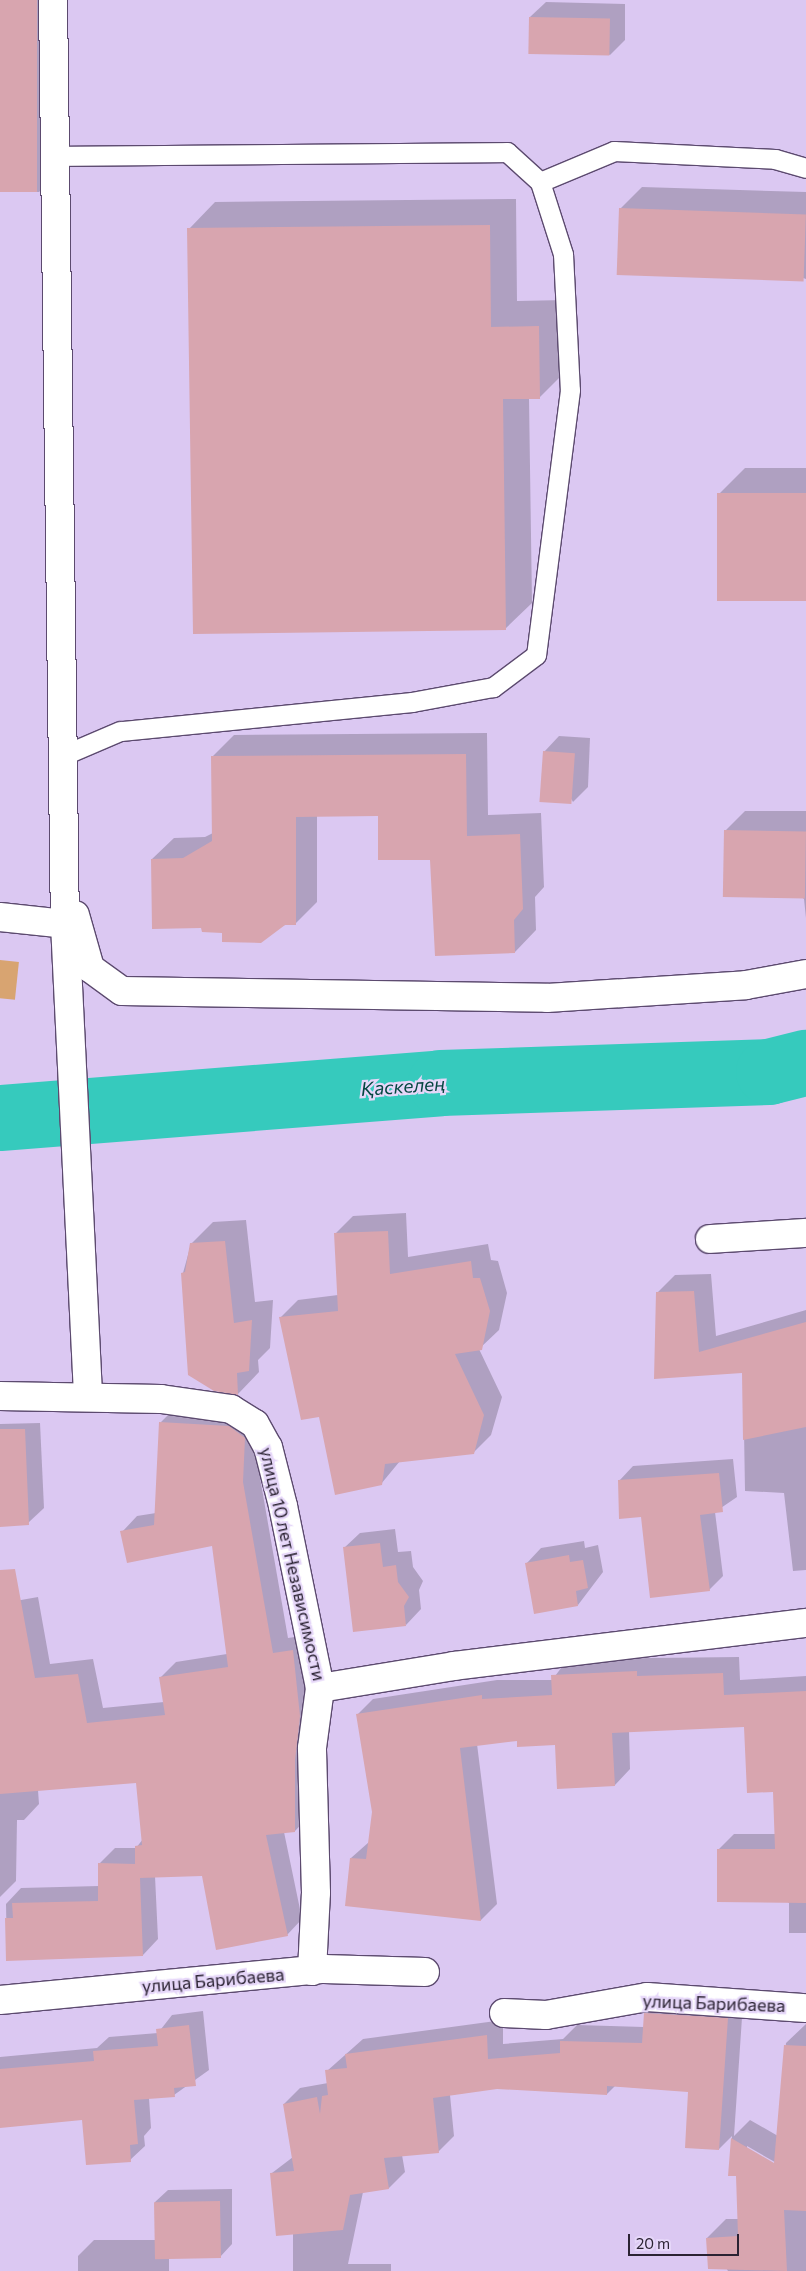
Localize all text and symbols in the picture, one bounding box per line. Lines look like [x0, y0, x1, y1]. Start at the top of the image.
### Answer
water label: Қаскелең [360, 1072, 446, 1100]
street label: улица 10 лет Независимости [256, 1445, 330, 1683]
street label: улица Барибаева [141, 1963, 285, 1997]
street label: улица Барибаева [642, 1990, 786, 2016]
scale bar [631, 2224, 742, 2256]
text: 20 m [636, 2234, 670, 2252]

